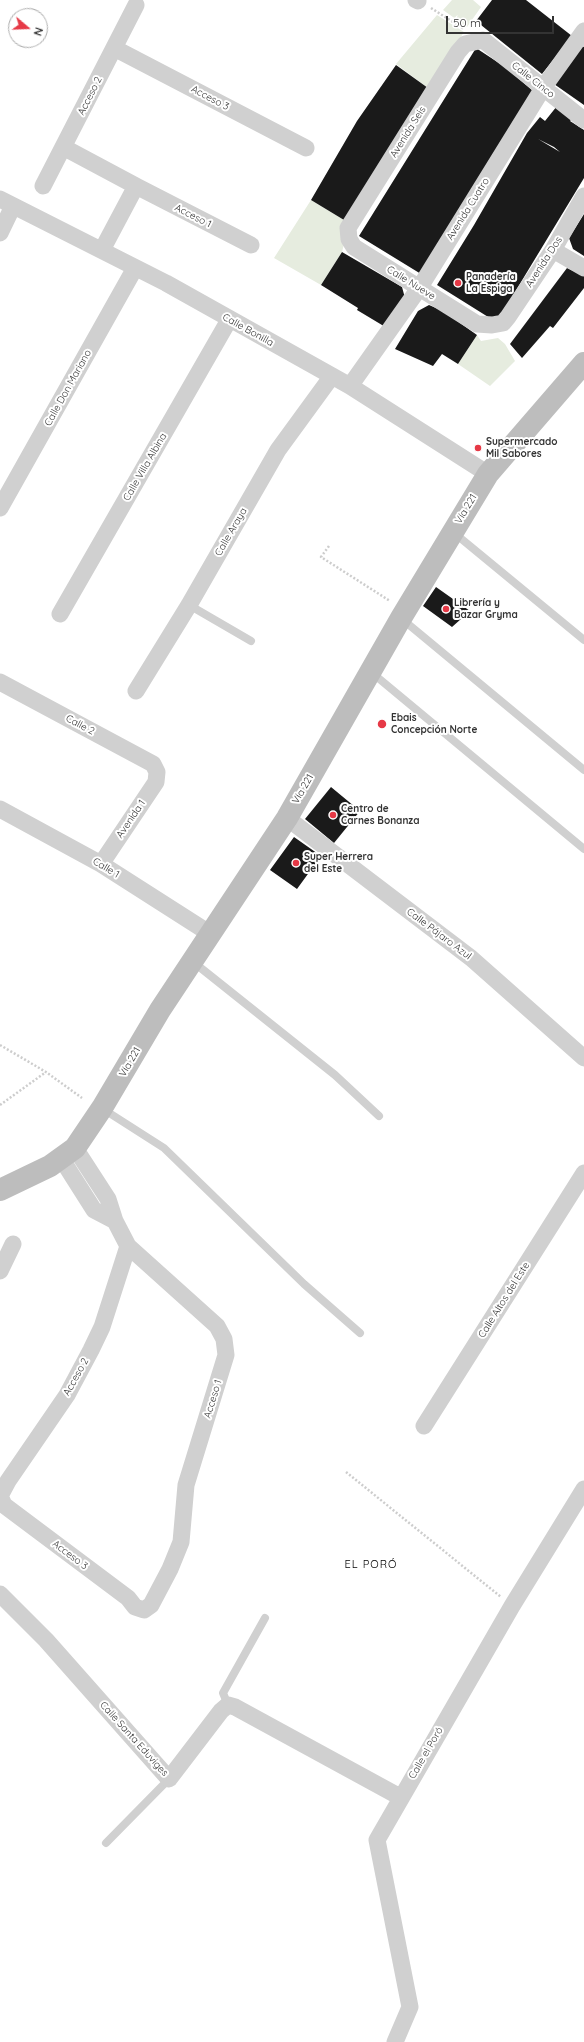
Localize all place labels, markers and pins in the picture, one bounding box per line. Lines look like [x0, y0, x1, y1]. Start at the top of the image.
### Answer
place label: Panadería La Espiga [466, 271, 516, 294]
marker: Panadería La Espiga [453, 278, 463, 288]
place label: Supermercado Mil Sabores [486, 436, 558, 460]
marker: Supermercado Mil Sabores [473, 443, 483, 453]
place label: Librería y Bazar Gryma [454, 597, 518, 620]
marker: Librería y Bazar Gryma [441, 604, 451, 614]
place label: Ebais Concepción Norte [391, 712, 477, 736]
marker: Ebais Concepción Norte [376, 718, 388, 730]
place label: Centro de Carnes Bonanza [341, 803, 419, 826]
marker: Centro de Carnes Bonanza [328, 810, 338, 820]
place label: Super Herrera del Este [304, 851, 373, 874]
marker: Super Herrera del Este [291, 858, 301, 868]

